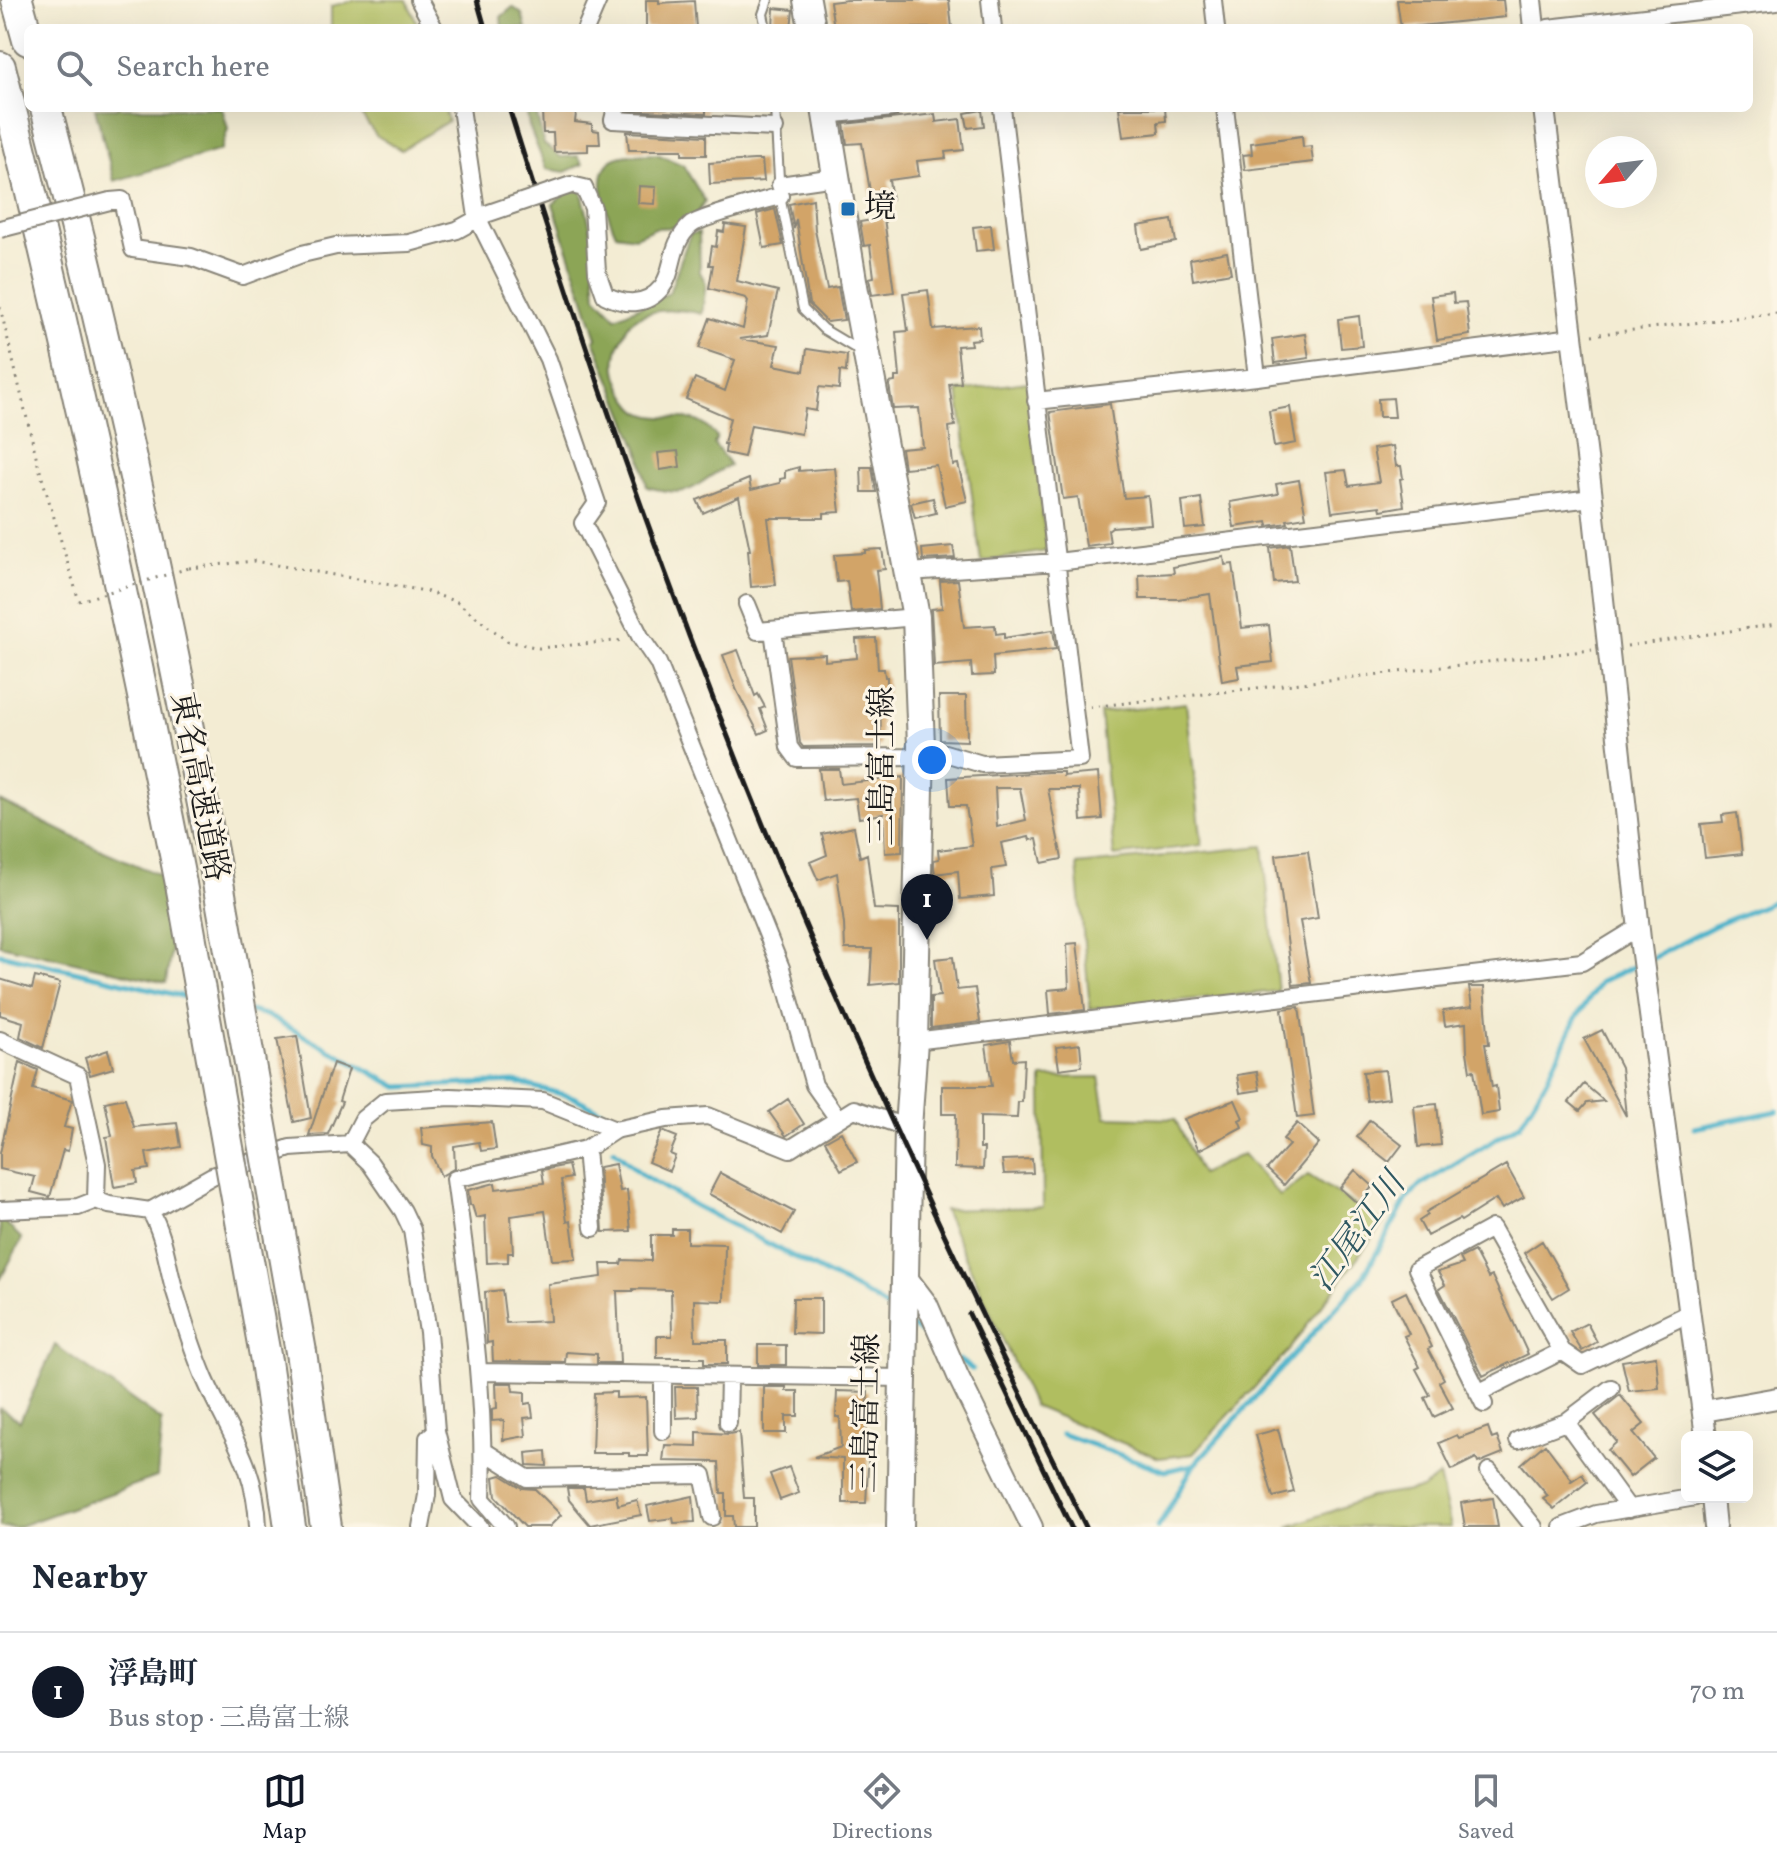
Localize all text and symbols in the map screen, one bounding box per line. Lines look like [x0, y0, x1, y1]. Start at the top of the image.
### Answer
search box [24, 24, 1753, 112]
icon: search [52, 46, 96, 90]
text: Search here [116, 47, 270, 89]
north arrow [1585, 136, 1657, 208]
place label: 境 [864, 187, 896, 231]
marker: 境 [839, 200, 857, 218]
street label: 三島富士線 [862, 686, 906, 846]
street label: 東名高速道路 [158, 689, 238, 885]
your location [912, 740, 952, 780]
pin: 1 [901, 874, 953, 940]
water label: 江尾江川 [1300, 1161, 1420, 1302]
street label: 三島富士線 [845, 1333, 891, 1493]
map controls [1681, 1431, 1753, 1503]
button: layers [1681, 1431, 1753, 1503]
text: Nearby [32, 1556, 148, 1603]
text: 浮島町 [108, 1654, 198, 1696]
text: 1 [53, 1674, 63, 1710]
text: 70 m [1690, 1674, 1745, 1710]
text: Bus stop · 三島富士線 [108, 1701, 349, 1737]
tab: Map [263, 1769, 307, 1848]
tab: Directions [832, 1769, 933, 1848]
tab: Saved [1458, 1769, 1514, 1848]

